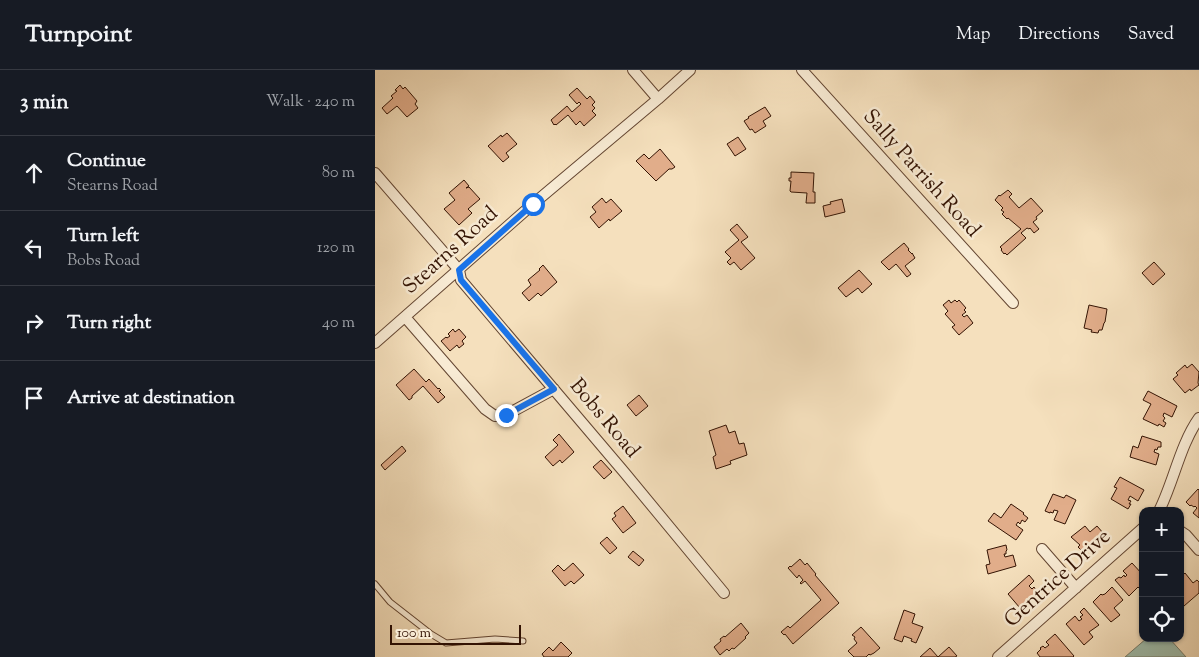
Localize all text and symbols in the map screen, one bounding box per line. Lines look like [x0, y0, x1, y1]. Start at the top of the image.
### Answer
text: Turnpoint [25, 18, 132, 52]
text: Map [956, 22, 991, 48]
text: Directions [1019, 22, 1100, 48]
text: Saved [1128, 22, 1174, 48]
text: 3 min [20, 88, 69, 118]
text: Walk · 240 m [266, 91, 355, 114]
street label: Sally Parrish Road [855, 103, 987, 245]
text: Continue [67, 148, 146, 175]
icon: ahead [20, 159, 48, 187]
text: 80 m [322, 162, 355, 185]
text: Stearns Road [67, 175, 158, 198]
route start [522, 193, 545, 216]
street label: Stearns Road [397, 200, 505, 302]
text: Turn left [67, 223, 139, 250]
icon: left [20, 234, 48, 262]
text: 120 m [317, 237, 355, 260]
text: Bobs Road [67, 250, 140, 273]
icon: right [20, 309, 48, 337]
text: Turn right [67, 310, 151, 337]
text: 40 m [322, 312, 355, 335]
street label: Bobs Road [562, 373, 646, 465]
icon: arrive [20, 384, 48, 412]
text: Arrive at destination [67, 385, 235, 412]
route end [495, 404, 518, 427]
map controls [1139, 507, 1184, 642]
button: + [1139, 507, 1184, 552]
street label: Gentrice Drive [998, 523, 1118, 635]
button: − [1139, 552, 1184, 597]
button: locate [1139, 597, 1184, 642]
scale bar [390, 622, 521, 645]
text: 100 m [397, 624, 431, 644]

